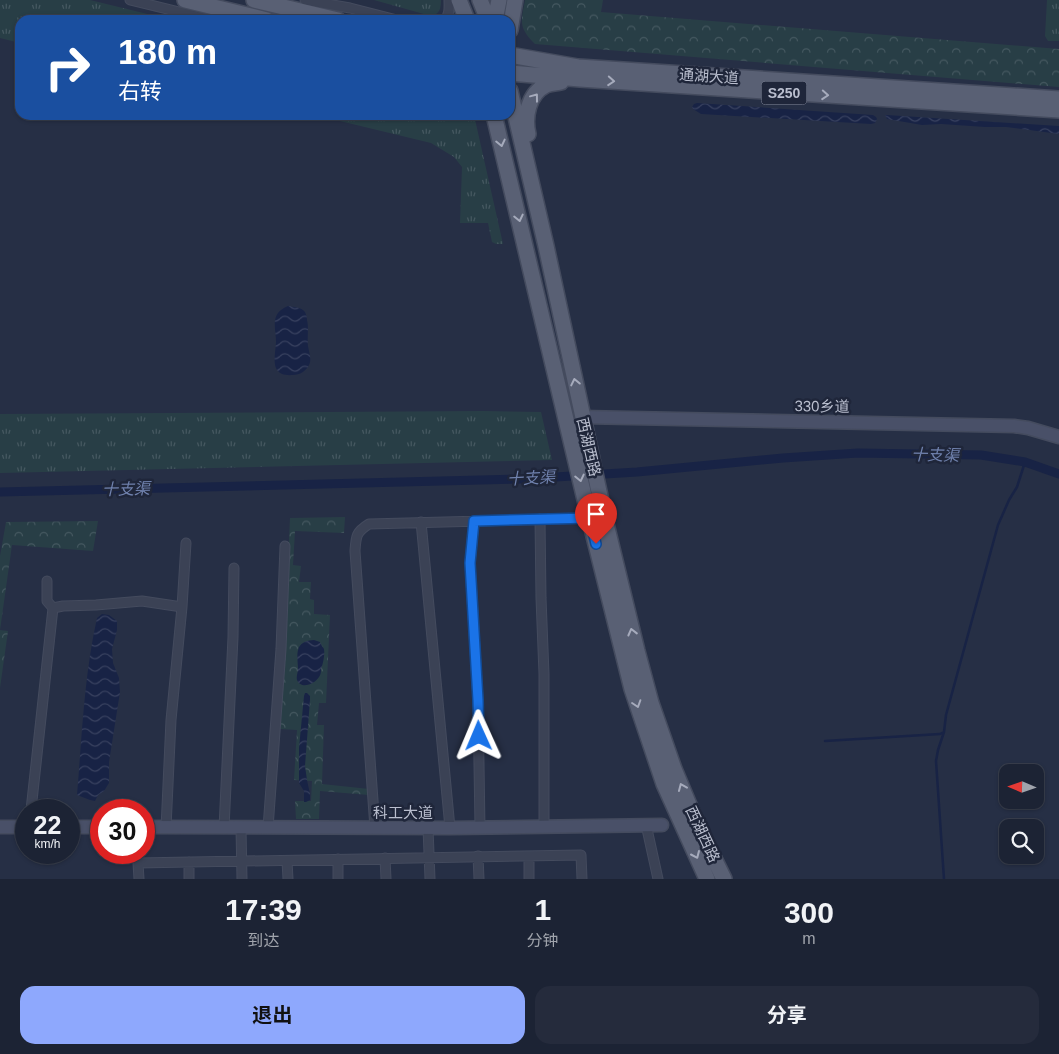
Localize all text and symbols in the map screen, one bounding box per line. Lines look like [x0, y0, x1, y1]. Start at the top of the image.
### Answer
text: 180 m [118, 32, 217, 71]
icon: right [35, 35, 100, 100]
street label: 通湖大道 [678, 65, 740, 87]
one-way arrow [607, 76, 615, 87]
text: 右转 [118, 79, 162, 104]
road number: S250 [762, 82, 806, 105]
one-way arrow [822, 90, 830, 101]
one-way arrow [529, 94, 537, 103]
one-way arrow [495, 138, 506, 147]
one-way arrow [513, 213, 524, 222]
one-way arrow [570, 378, 581, 387]
street label: 330乡道 [794, 397, 850, 415]
street label: 西湖西路 [574, 416, 604, 478]
water label: 十支渠 [911, 446, 961, 464]
water label: 十支渠 [507, 468, 557, 488]
one-way arrow [574, 474, 585, 483]
water label: 十支渠 [102, 480, 152, 498]
pin [575, 493, 617, 544]
icon: arrive [582, 500, 610, 528]
one-way arrow [627, 628, 638, 637]
one-way arrow [631, 700, 641, 708]
position arrow [452, 709, 504, 761]
north arrow [999, 764, 1044, 809]
map controls [999, 764, 1044, 864]
one-way arrow [677, 783, 688, 792]
speed limit sign: 30 [90, 799, 155, 864]
street label: 西湖西路 [683, 803, 723, 865]
street label: 科工大道 [373, 804, 433, 821]
text: 22 [34, 811, 61, 839]
button: search [999, 819, 1044, 864]
text: km/h [34, 837, 61, 851]
one-way arrow [689, 850, 700, 859]
text: 17:39 [225, 893, 302, 926]
text: 1 [534, 893, 551, 926]
text: 300 [784, 896, 834, 929]
text: m [802, 930, 816, 947]
text: 到达 [247, 932, 279, 949]
text: 分钟 [527, 932, 559, 949]
button: 退出 [20, 986, 525, 1044]
button: 分享 [535, 986, 1039, 1044]

